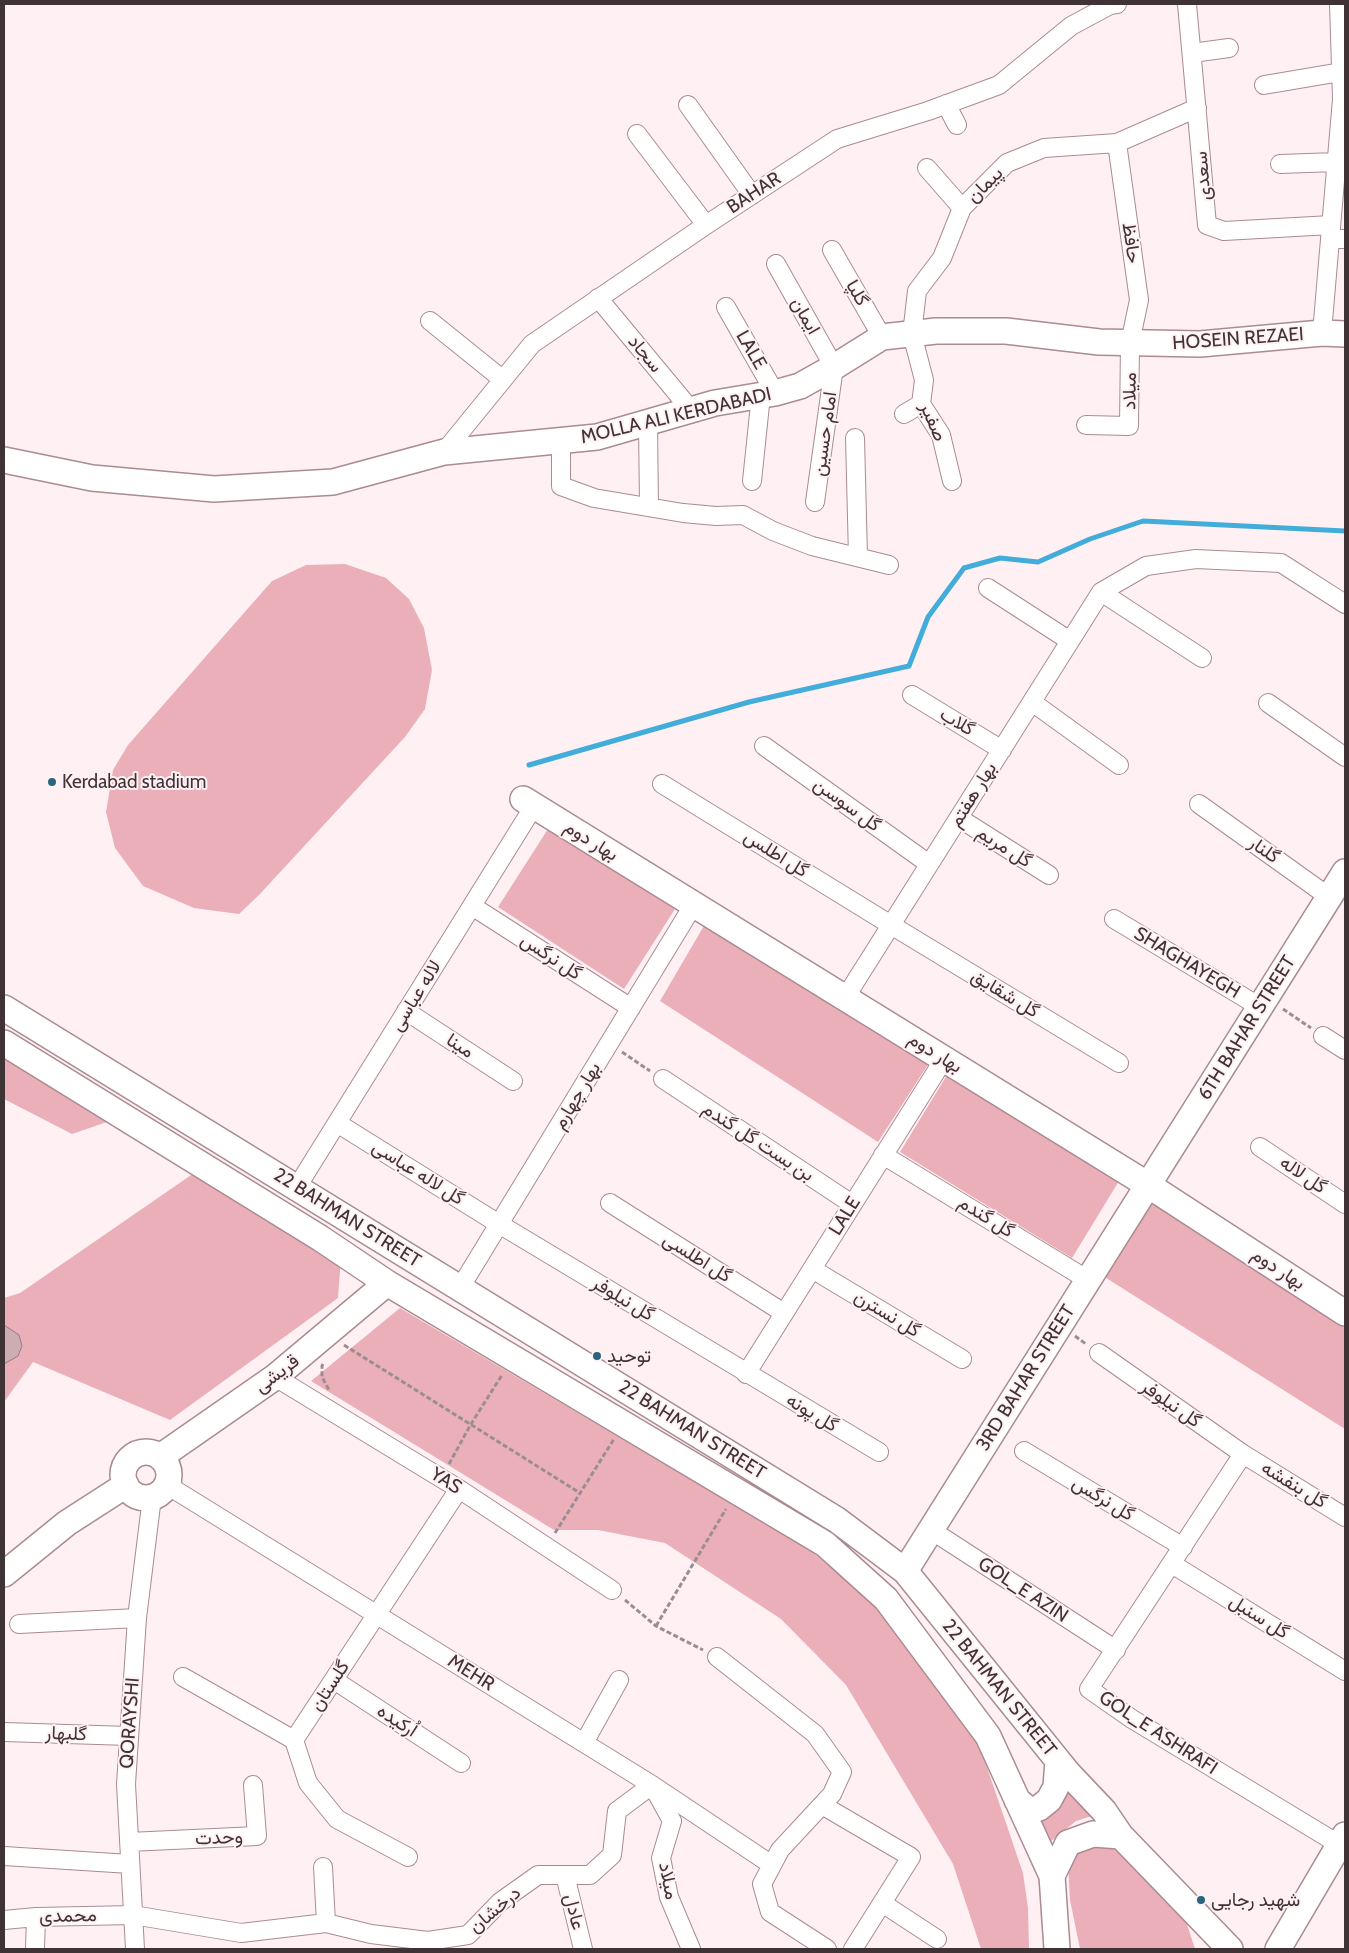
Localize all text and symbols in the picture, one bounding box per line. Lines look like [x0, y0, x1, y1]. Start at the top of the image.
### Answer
street label: سعدی [1189, 150, 1217, 202]
street label: پیمان [962, 162, 1008, 208]
street label: BAHAR [723, 167, 785, 219]
street label: حافظ [1117, 221, 1145, 265]
street label: گلپا [841, 276, 873, 310]
street label: ایمان [785, 293, 825, 339]
street label: HOSEIN REZAEI [1172, 323, 1304, 355]
street label: LALE [731, 326, 771, 374]
street label: سجاد [623, 331, 667, 377]
street label: میلاد [1118, 372, 1142, 410]
street label: MOLLA ALI KERDABADI [578, 383, 774, 449]
street label: امام حسین [808, 390, 842, 478]
street label: صفیر [915, 399, 951, 445]
street label: گلاب [935, 703, 979, 741]
street label: بهار هفتم [944, 758, 1002, 832]
place label: Kerdabad stadium [62, 771, 206, 793]
street label: گل سوسن [809, 773, 885, 837]
marker: Kerdabad stadium [46, 776, 58, 788]
street label: بهار دوم [560, 816, 622, 866]
street label: گل مریم [972, 821, 1036, 873]
street label: گل اطلس [740, 825, 812, 883]
street label: گلنار [1244, 831, 1284, 869]
street label: SHAGHAYEGH [1130, 922, 1244, 1004]
street label: گل نرگس [516, 929, 586, 985]
street label: 6TH BAHAR STREET [1193, 952, 1301, 1104]
street label: لاله عباسی [385, 956, 447, 1036]
street label: گل شقایق [967, 965, 1043, 1023]
street label: بهار دوم [904, 1028, 966, 1078]
street label: مینا [442, 1029, 478, 1063]
street label: بهار چهارم [548, 1058, 606, 1134]
street label: بن بست گل گندم [698, 1097, 818, 1187]
street label: گل لاله عباسی [368, 1136, 468, 1210]
street label: گل لاله [1275, 1151, 1331, 1199]
street label: 22 BAHMAN STREET [269, 1164, 425, 1272]
street label: گل گندم [954, 1191, 1018, 1243]
street label: LALE [824, 1192, 866, 1240]
street label: گل اطلسی [658, 1228, 736, 1288]
street label: بهار دوم [1247, 1243, 1309, 1295]
street label: گل نیلوفر [588, 1272, 658, 1326]
street label: گل نسترن [850, 1285, 924, 1343]
street label: 3RD BAHAR STREET [972, 1301, 1080, 1455]
place label: توحید [607, 1345, 651, 1367]
street label: قریشی [250, 1350, 304, 1398]
marker: توحید [591, 1350, 603, 1362]
street label: گل نیلوفر [1137, 1375, 1205, 1433]
street label: 22 BAHMAN STREET [614, 1376, 770, 1484]
street label: گل پونه [782, 1389, 842, 1437]
street label: گل بنفشه [1257, 1456, 1331, 1514]
street label: YAS [426, 1463, 466, 1499]
street label: گل نرگس [1068, 1472, 1138, 1526]
street label: GOL_E AZIN [974, 1552, 1072, 1628]
street label: گل سنبل [1225, 1590, 1293, 1644]
street label: 22 BAHMAN STREET [937, 1615, 1061, 1761]
street label: MEHR [443, 1650, 499, 1696]
street label: گلستان [305, 1656, 355, 1716]
street label: QORAYSHI [115, 1677, 145, 1769]
street label: GOL_E ASHRAFI [1094, 1686, 1222, 1780]
street label: اُرکیده [373, 1700, 421, 1742]
street label: گلبهار [45, 1722, 87, 1746]
street label: وحدت [195, 1826, 243, 1850]
street label: میلاد [653, 1860, 683, 1902]
street label: درخشان [464, 1882, 526, 1938]
place label: شهید رجایی [1211, 1889, 1300, 1911]
street label: عادل [559, 1892, 589, 1932]
marker: شهید رجایی [1195, 1894, 1207, 1906]
street label: محمدی [39, 1904, 97, 1928]

